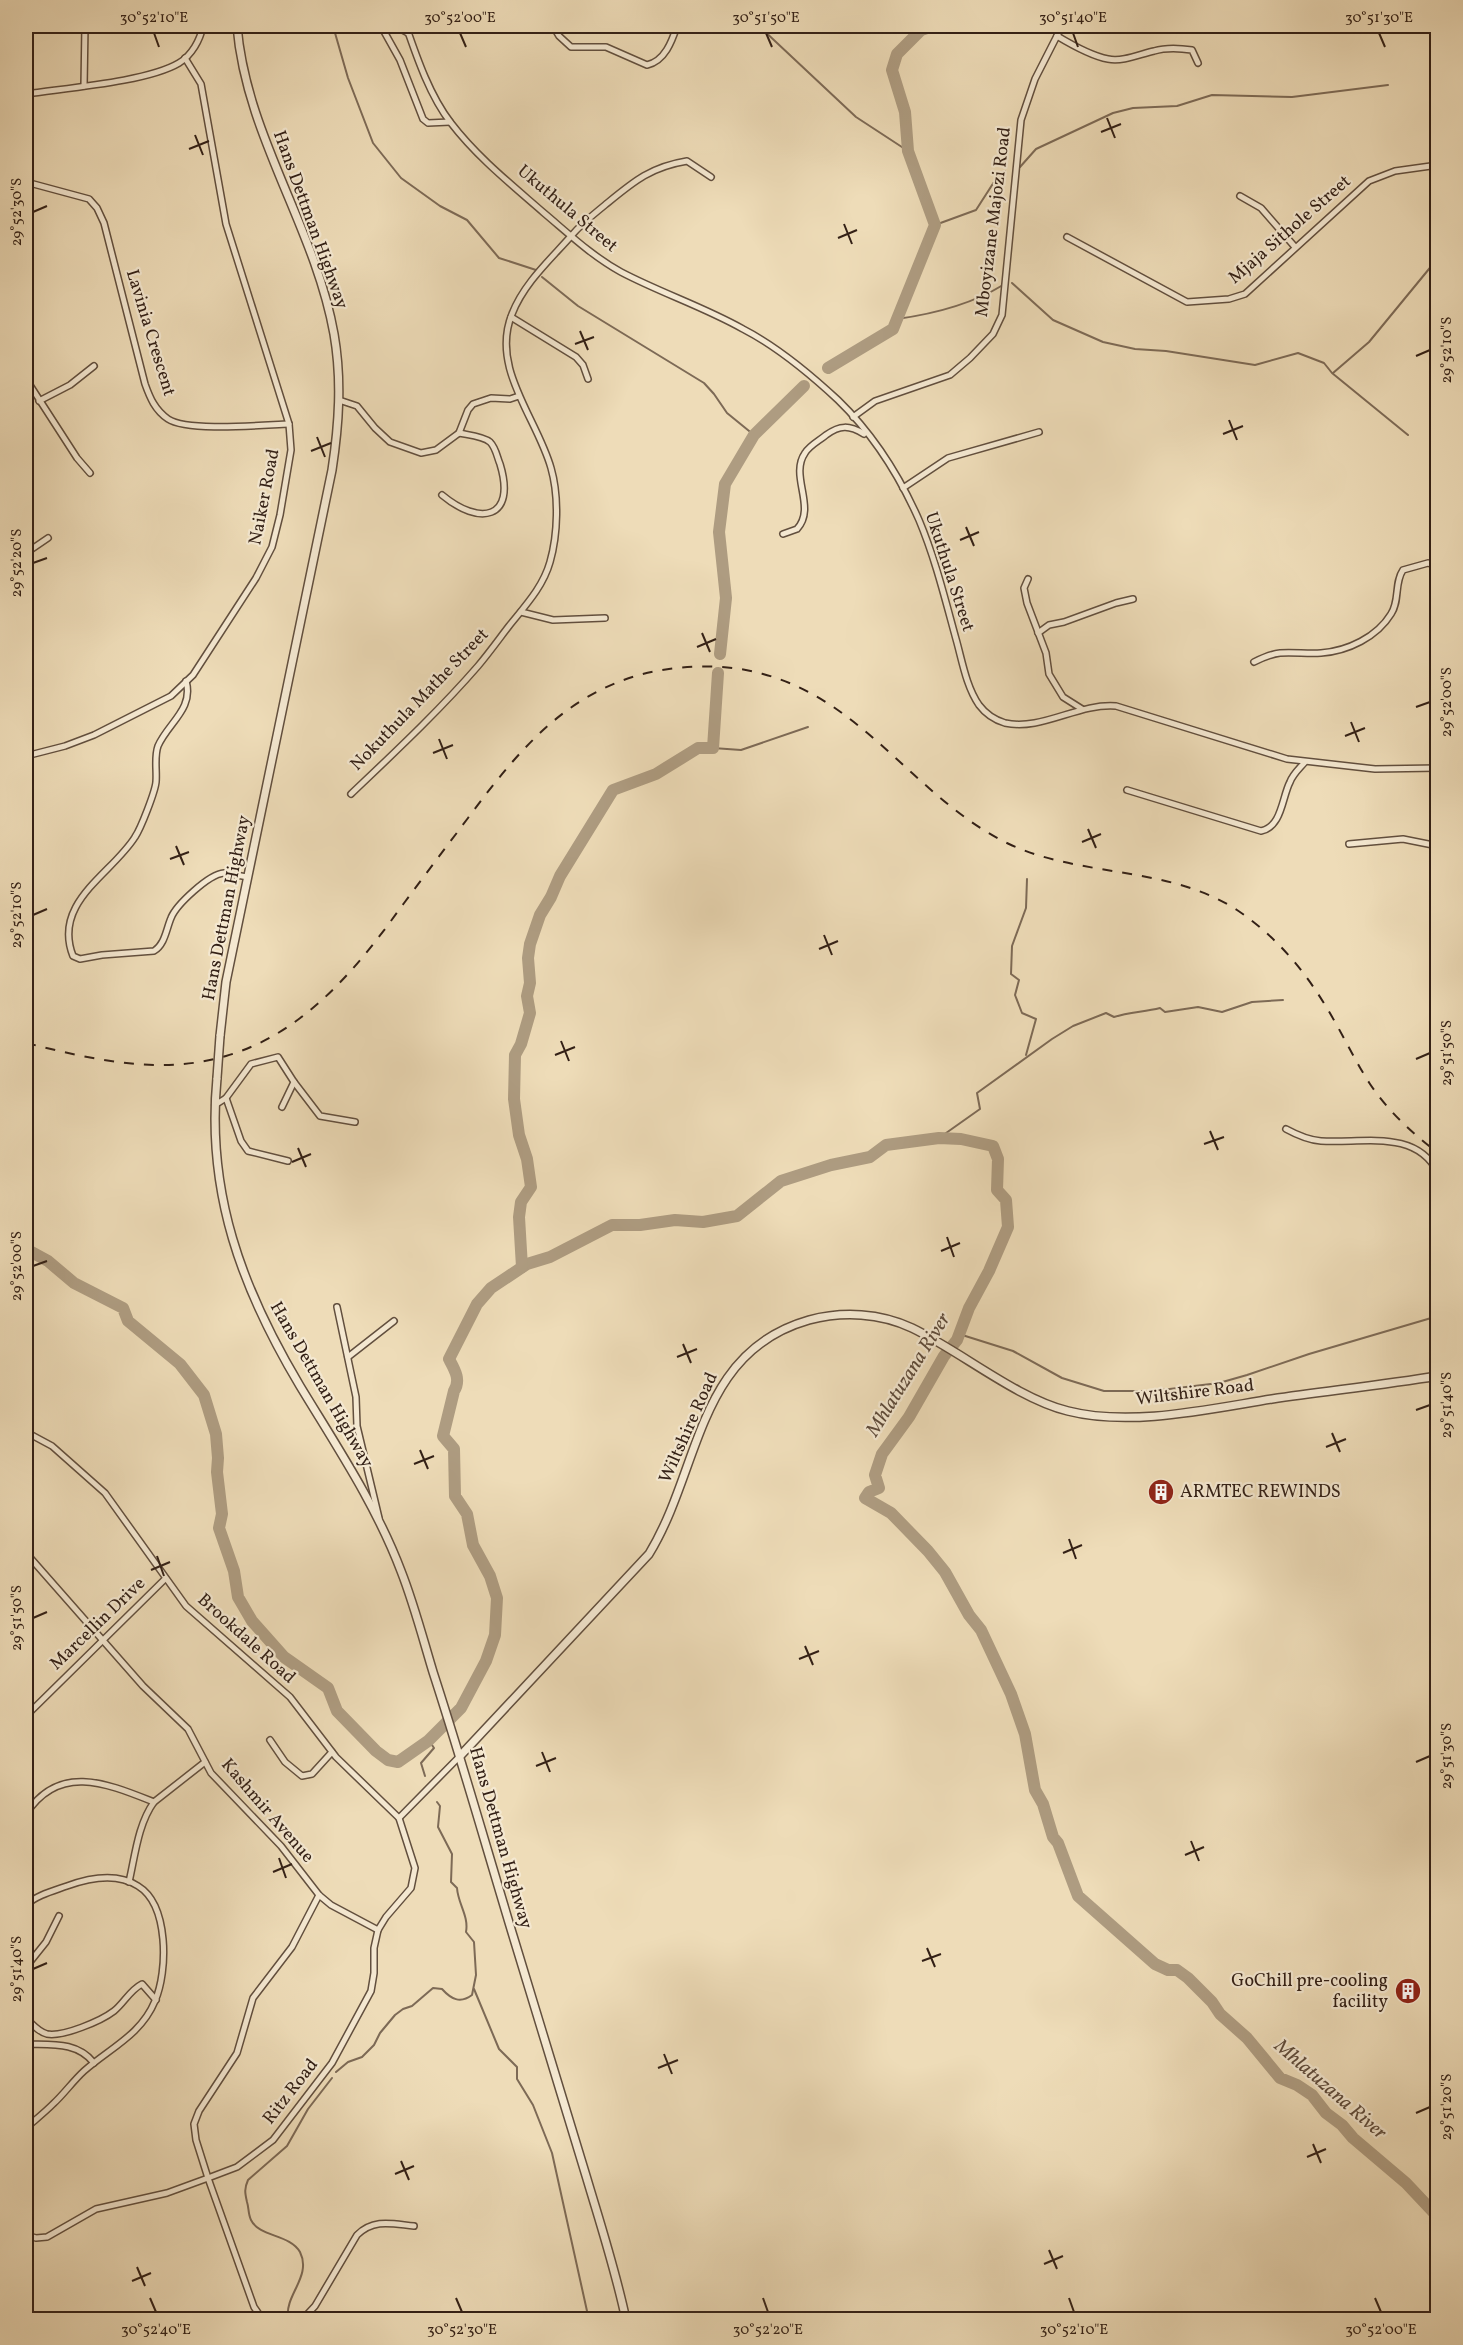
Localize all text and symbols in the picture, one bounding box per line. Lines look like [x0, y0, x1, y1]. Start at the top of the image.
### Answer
text: 30°52'10"E [120, 8, 188, 29]
text: 30°52'00"E [424, 8, 496, 29]
text: 30°51'50"E [732, 8, 800, 29]
text: 30°51'40"E [1039, 8, 1107, 29]
text: 30°51'30"E [1345, 8, 1413, 29]
street label: Mboyizane Majozi Road [970, 126, 1018, 318]
street label: Hans Dettman Highway [266, 127, 354, 313]
street label: Ukuthula Street [511, 159, 623, 259]
street label: Mjaja Sithole Street [1223, 170, 1357, 290]
text: 29°52'30"S [7, 178, 28, 246]
street label: Lavinia Crescent [119, 267, 181, 399]
text: 29°52'10"S [1437, 316, 1458, 384]
street label: Naiker Road [243, 447, 287, 547]
street label: Ukuthula Street [918, 509, 980, 635]
text: 29°52'20"S [7, 529, 28, 598]
street label: Nokuthula Mathe Street [345, 623, 495, 777]
text: 29°52'00"S [1437, 667, 1458, 737]
street label: Hans Dettman Highway [197, 813, 257, 1003]
text: 29°52'10"S [7, 881, 28, 949]
text: 29°51'50"S [1437, 1020, 1458, 1086]
text: 29°52'00"S [7, 1231, 28, 1301]
street label: Hans Dettman Highway [263, 1297, 379, 1473]
water label: Mhlatuzana River [859, 1307, 958, 1443]
street label: Wiltshire Road [653, 1369, 725, 1487]
text: 29°51'40"S [1437, 1372, 1458, 1438]
street label: Wiltshire Road [1135, 1373, 1255, 1413]
building icon: ARMTEC REWINDS [1146, 1477, 1176, 1507]
place label: ARMTEC REWINDS [1180, 1480, 1341, 1505]
street label: Marcellin Drive [45, 1572, 151, 1676]
text: 29°51'50"S [7, 1585, 28, 1651]
street label: Brookdale Road [191, 1588, 301, 1690]
text: 29°51'30"S [1437, 1723, 1458, 1789]
street label: Hans Dettman Highway [462, 1744, 538, 1932]
street label: Kashmir Avenue [215, 1753, 319, 1869]
text: 29°51'40"S [7, 1936, 28, 2002]
place label: GoChill pre-cooling facility [1231, 1969, 1388, 2015]
building icon: GoChill pre-cooling facility [1393, 1976, 1423, 2006]
water label: Mhlatuzana River [1267, 2033, 1393, 2147]
street label: Ritz Road [257, 2054, 325, 2130]
text: 29°51'20"S [1437, 2073, 1458, 2141]
text: 30°52'40"E [121, 2320, 191, 2341]
text: 30°52'30"E [427, 2320, 497, 2341]
text: 30°52'20"E [733, 2320, 803, 2341]
text: 30°52'10"E [1040, 2320, 1108, 2341]
text: 30°52'00"E [1345, 2320, 1417, 2341]

